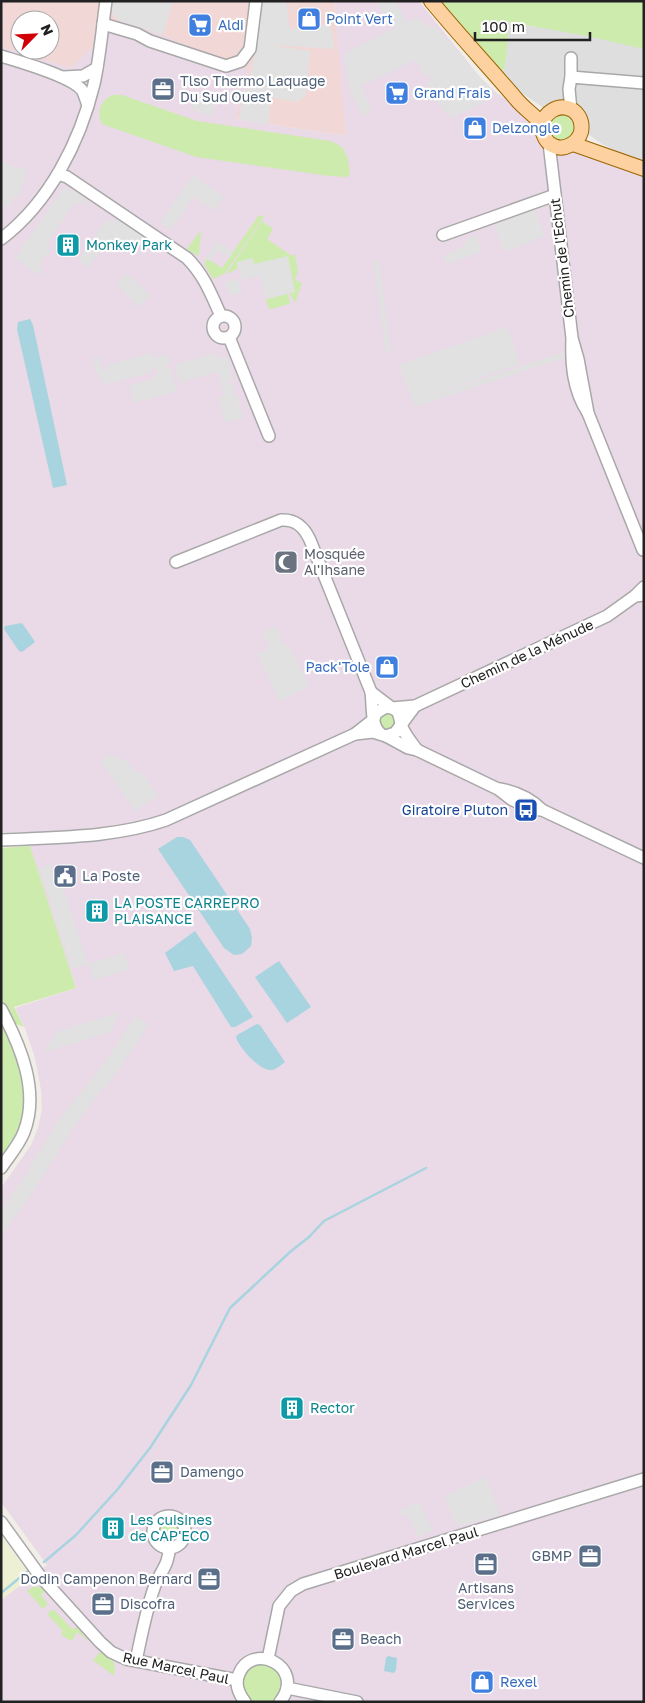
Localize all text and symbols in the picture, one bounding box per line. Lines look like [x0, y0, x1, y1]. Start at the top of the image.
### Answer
shop icon: Point Vert [296, 6, 322, 32]
north arrow [10, 10, 60, 60]
place label: Point Vert [326, 10, 393, 27]
scale bar [475, 10, 590, 42]
supermarket icon: Aldi [187, 12, 213, 38]
place label: Aldi [218, 16, 244, 33]
text: 100 m [482, 17, 525, 35]
text: N [37, 21, 57, 38]
place label: Tlso Thermo Laquage Du Sud Ouest [180, 72, 325, 105]
office icon: Tlso Thermo Laquage Du Sud Ouest [150, 76, 176, 102]
supermarket icon: Grand Frais [384, 80, 410, 106]
place label: Grand Frais [414, 84, 491, 101]
shop icon: Delzongle [462, 115, 488, 141]
place label: Delzongle [492, 119, 560, 136]
street label: Chemin de l'Echut [546, 197, 577, 319]
building icon: Monkey Park [55, 232, 81, 258]
place label: Monkey Park [86, 236, 172, 253]
place label: Mosquée Al'Ihsane [304, 545, 365, 578]
mosque icon: Mosquée Al'Ihsane [273, 549, 299, 575]
street label: Chemin de la Ménude [458, 615, 596, 692]
shop icon: Pack'Tole [374, 654, 400, 680]
place label: Pack'Tole [305, 658, 370, 675]
bus stop icon: Giratoire Pluton [513, 797, 539, 823]
place label: Giratoire Pluton [402, 801, 508, 818]
public building icon: La Poste [52, 863, 78, 889]
place label: La Poste [82, 867, 140, 884]
place label: LA POSTE CARREPRO PLAISANCE [114, 894, 260, 927]
building icon: LA POSTE CARREPRO PLAISANCE [84, 898, 110, 924]
building icon: Rector [279, 1395, 305, 1421]
place label: Rector [310, 1399, 355, 1416]
office icon: Damengo [149, 1459, 175, 1485]
place label: Damengo [180, 1463, 244, 1480]
place label: Les cuisines de CAP'ECO [130, 1511, 212, 1544]
building icon: Les cuisines de CAP'ECO [100, 1515, 126, 1541]
street label: Boulevard Marcel Paul [332, 1522, 480, 1583]
office icon: GBMP [577, 1543, 603, 1569]
place label: GBMP [532, 1547, 572, 1564]
office icon: Artisans Services [473, 1551, 499, 1577]
office icon: Dodin Campenon Bernard [196, 1566, 222, 1592]
place label: Dodin Campenon Bernard [20, 1570, 192, 1587]
place label: Artisans Services [457, 1579, 515, 1612]
office icon: Discofra [90, 1591, 116, 1617]
place label: Discofra [120, 1595, 175, 1612]
office icon: Beach [330, 1626, 356, 1652]
place label: Beach [360, 1630, 402, 1647]
street label: Rue Marcel Paul [121, 1648, 231, 1687]
shop icon: Rexel [469, 1669, 495, 1695]
place label: Rexel [500, 1673, 537, 1690]

